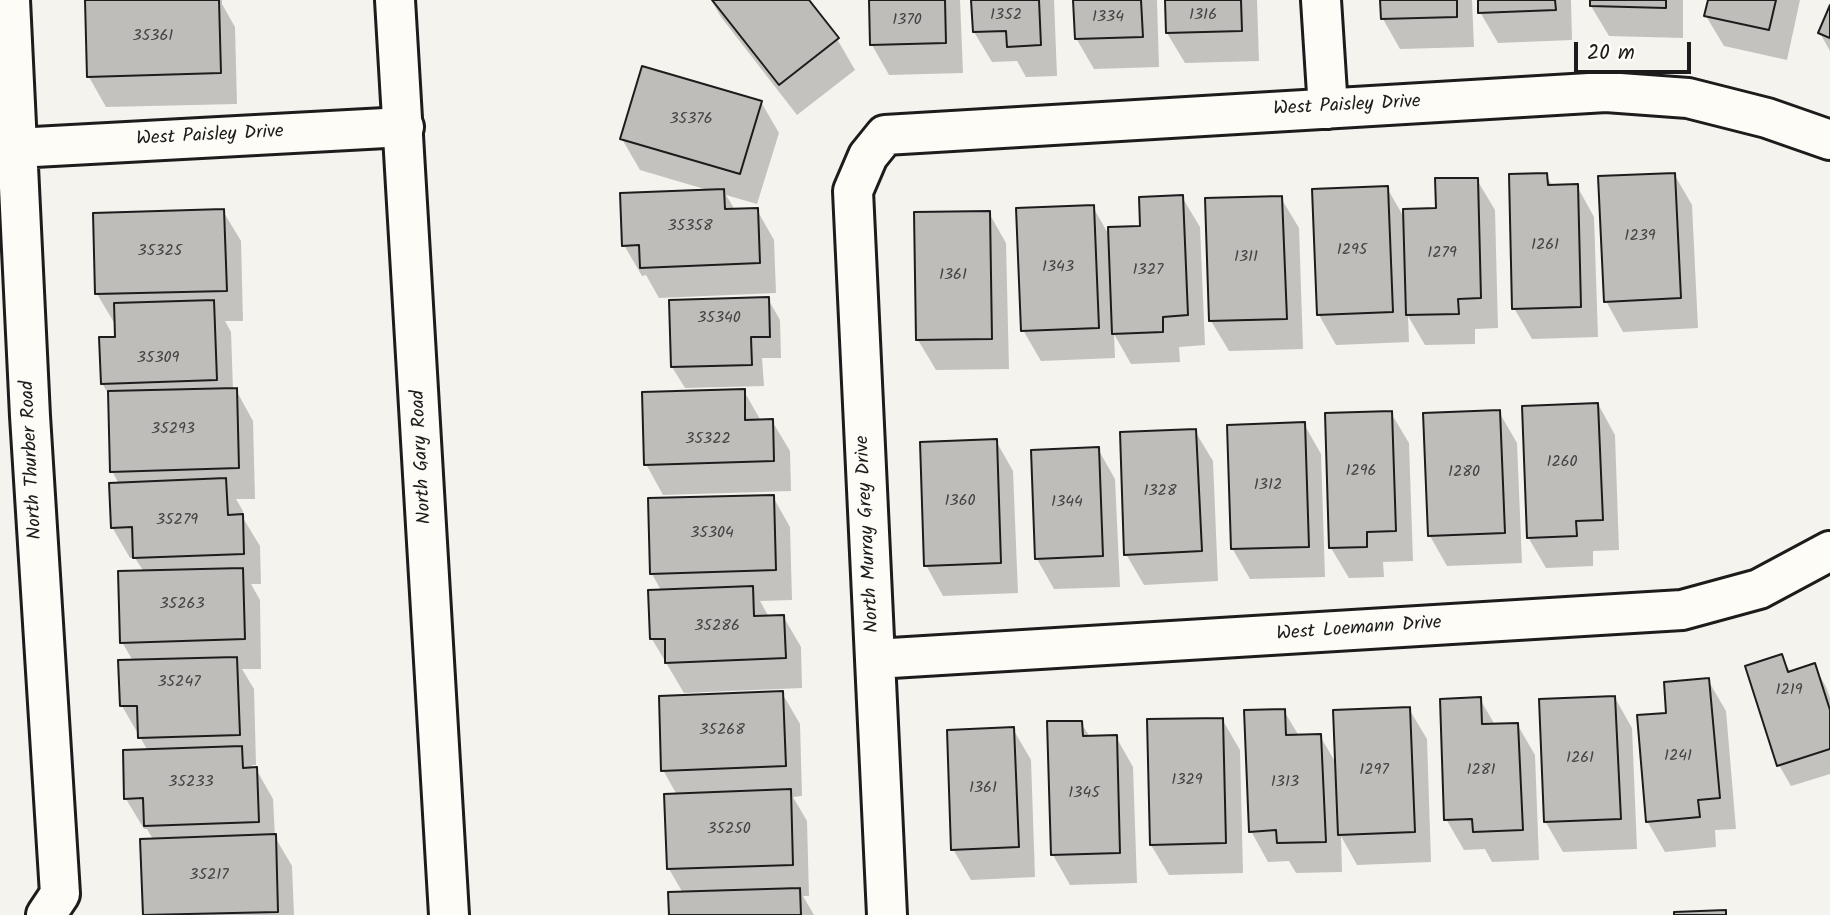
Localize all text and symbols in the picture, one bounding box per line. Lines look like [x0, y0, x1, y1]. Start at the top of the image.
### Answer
house number: 1352 [990, 6, 1022, 26]
house number: 1316 [1189, 6, 1217, 26]
house number: 1334 [1092, 8, 1124, 28]
house number: 1370 [892, 11, 922, 31]
house number: 35361 [133, 27, 173, 47]
scale bar [1578, 28, 1695, 72]
text: 20 m [1587, 37, 1635, 70]
street label: West Paisley Drive [1273, 92, 1421, 122]
house number: 35376 [669, 110, 713, 130]
street label: West Paisley Drive [136, 122, 284, 152]
house number: 35358 [667, 217, 713, 237]
house number: 1239 [1624, 227, 1656, 247]
house number: 1261 [1531, 236, 1559, 256]
house number: 1295 [1337, 241, 1367, 261]
house number: 35325 [138, 242, 182, 262]
house number: 1279 [1427, 244, 1457, 264]
house number: 1311 [1234, 248, 1258, 268]
house number: 1343 [1042, 258, 1074, 278]
house number: 1327 [1133, 261, 1163, 281]
house number: 1361 [939, 266, 967, 286]
house number: 35340 [697, 309, 741, 329]
house number: 35309 [137, 349, 179, 369]
street label: North Thurber Road [17, 380, 49, 540]
street label: North Gary Road [408, 389, 438, 525]
house number: 35293 [151, 420, 195, 440]
house number: 35322 [685, 430, 731, 450]
street label: North Murray Grey Drive [852, 435, 886, 633]
house number: 1260 [1546, 453, 1578, 473]
house number: 1296 [1345, 462, 1377, 482]
house number: 1280 [1448, 463, 1480, 483]
house number: 1312 [1254, 476, 1282, 496]
house number: 1328 [1143, 482, 1177, 502]
house number: 1360 [944, 492, 976, 512]
house number: 1344 [1051, 493, 1083, 513]
house number: 35279 [156, 511, 198, 531]
house number: 35304 [690, 524, 734, 544]
house number: 35263 [159, 595, 205, 615]
street label: West Loemann Drive [1276, 613, 1442, 647]
house number: 35286 [694, 617, 740, 637]
house number: 35247 [157, 673, 201, 693]
house number: 1219 [1775, 681, 1803, 701]
house number: 35268 [699, 721, 745, 741]
house number: 1241 [1664, 747, 1692, 767]
house number: 1261 [1566, 749, 1594, 769]
house number: 1297 [1359, 761, 1389, 781]
house number: 1281 [1467, 761, 1495, 781]
house number: 1329 [1171, 771, 1203, 791]
house number: 35233 [168, 773, 214, 793]
house number: 1313 [1271, 773, 1299, 793]
house number: 1361 [969, 779, 997, 799]
house number: 1345 [1068, 784, 1100, 804]
house number: 35250 [707, 820, 751, 840]
house number: 35217 [189, 866, 229, 886]

